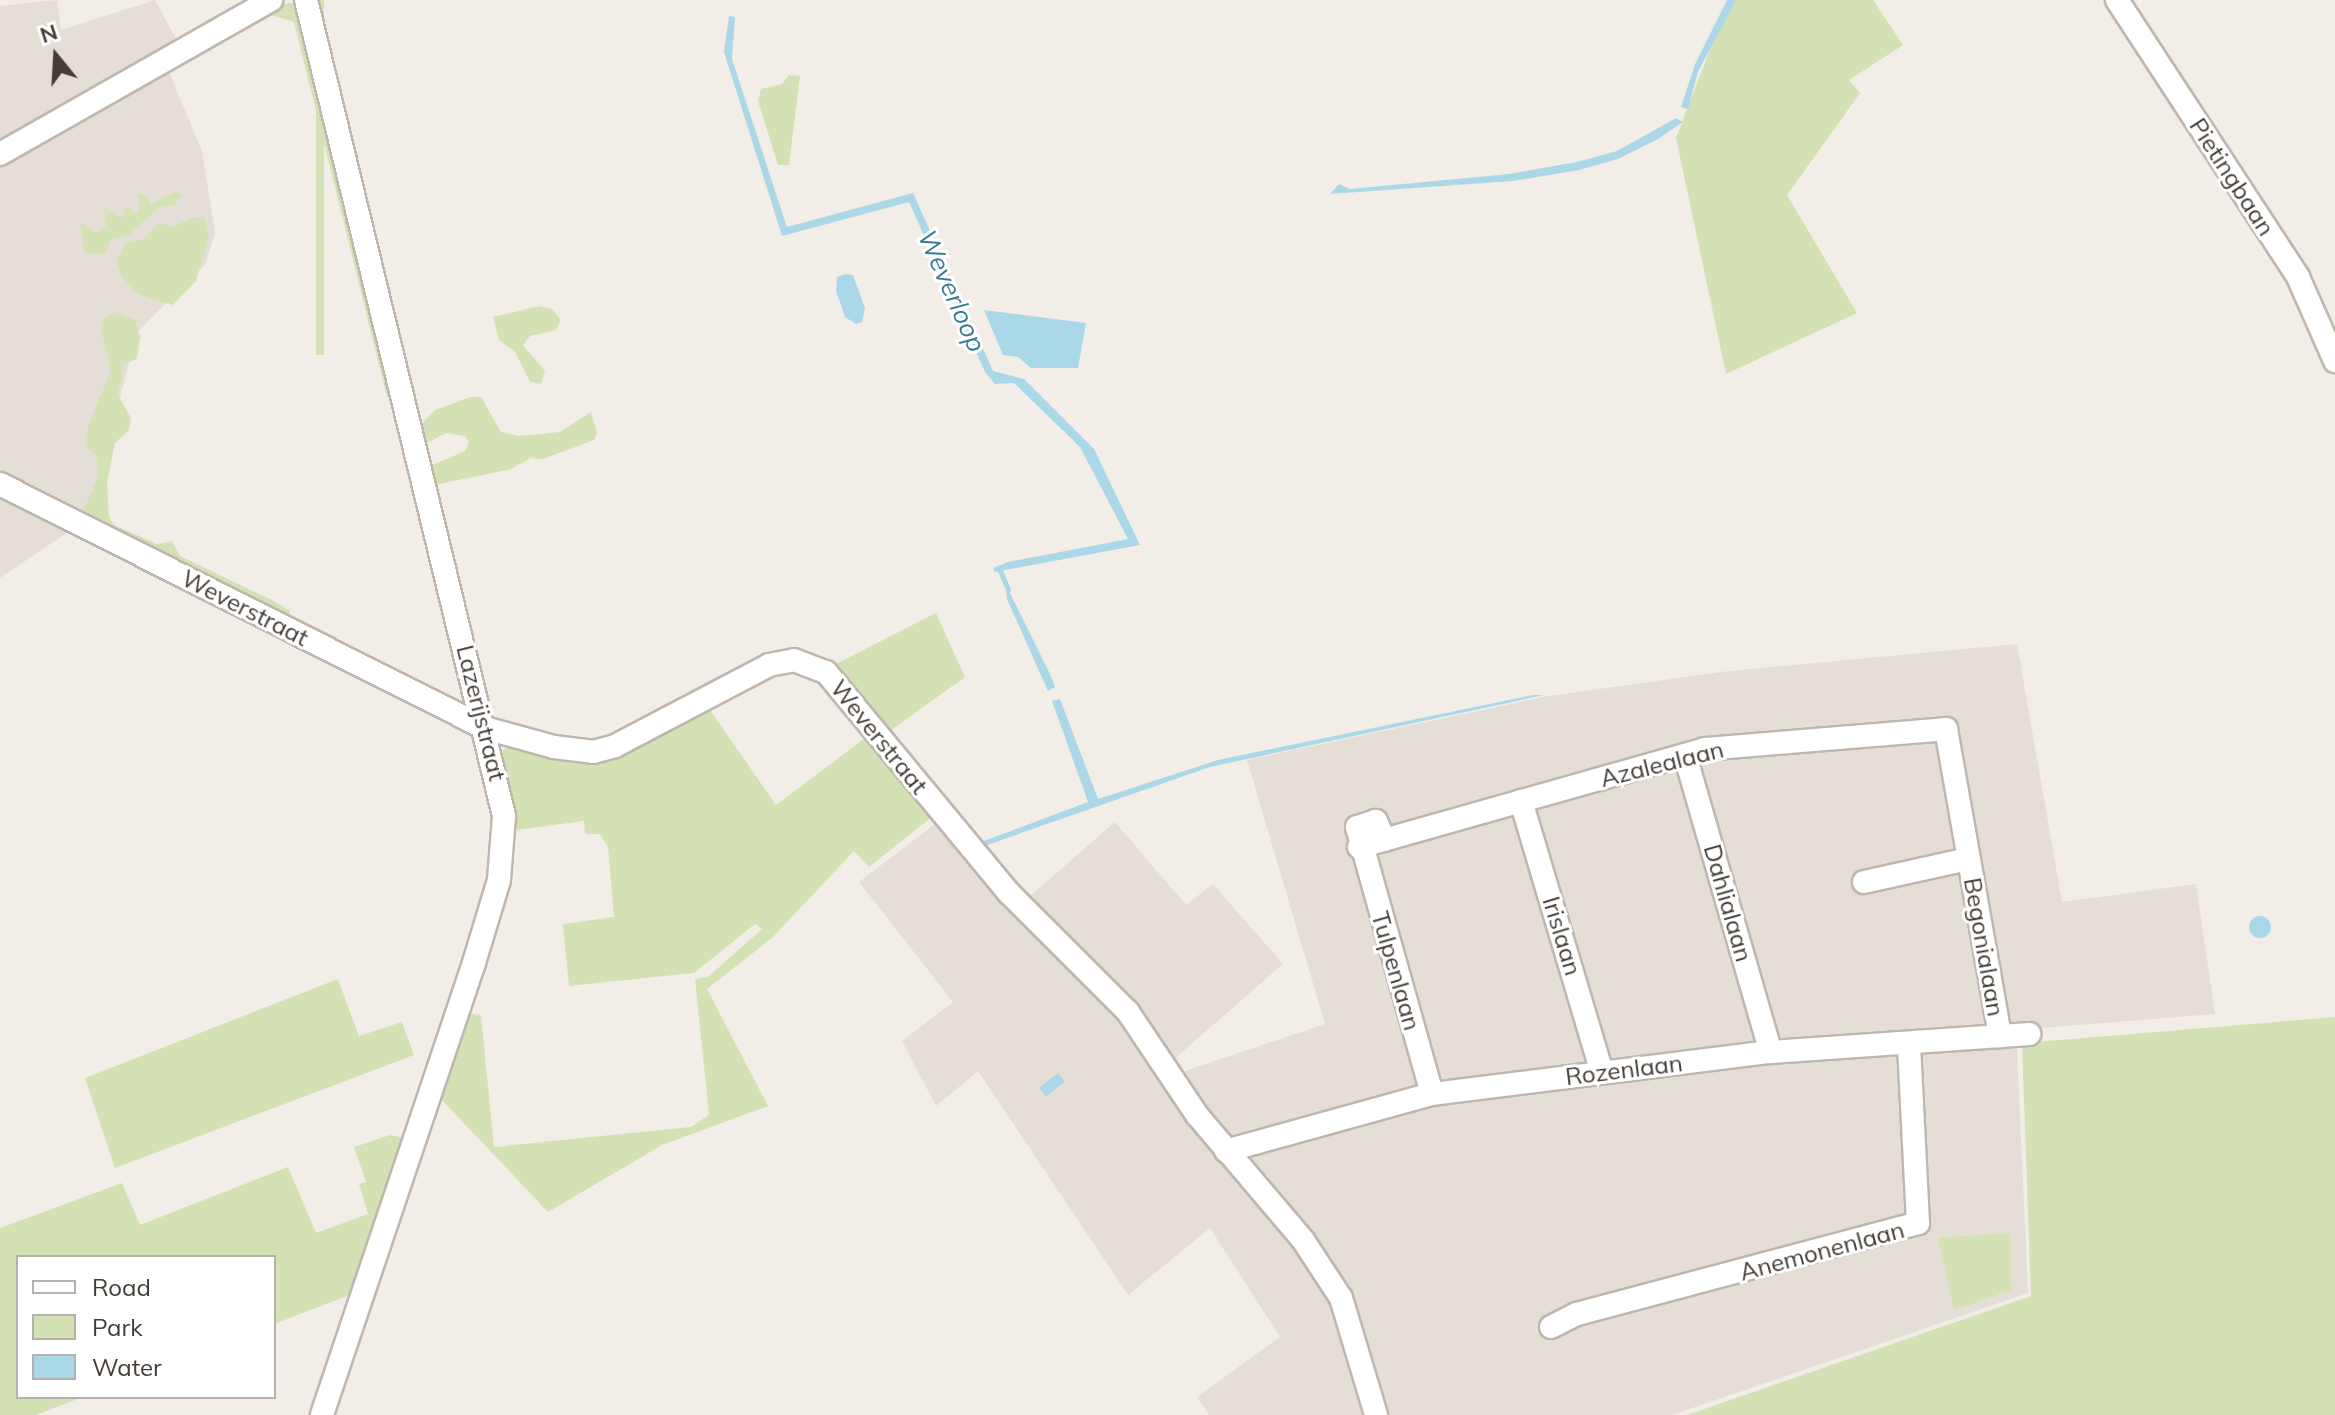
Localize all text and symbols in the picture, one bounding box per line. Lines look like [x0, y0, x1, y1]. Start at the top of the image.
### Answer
north arrow [16, 16, 96, 96]
text: N [36, 17, 61, 49]
street label: Pietingbaan [2183, 113, 2281, 241]
water label: Weverloop [911, 225, 993, 357]
street label: Weverstraat [177, 564, 313, 652]
street label: Lazerijstraat [450, 642, 512, 784]
street label: Weverstraat [824, 674, 934, 800]
street label: Azalealaan [1597, 735, 1727, 793]
street label: Dahlialaan [1698, 841, 1758, 965]
street label: Begonialaan [1958, 875, 2010, 1019]
street label: Irislaan [1536, 893, 1588, 979]
street label: Tulpenlaan [1365, 908, 1427, 1034]
street label: Rozenlaan [1564, 1049, 1684, 1091]
street label: Anemonenlaan [1737, 1215, 1907, 1287]
legend [16, 1255, 276, 1399]
text: Road [92, 1272, 151, 1302]
text: Park [92, 1312, 143, 1342]
text: Water [92, 1352, 162, 1382]

